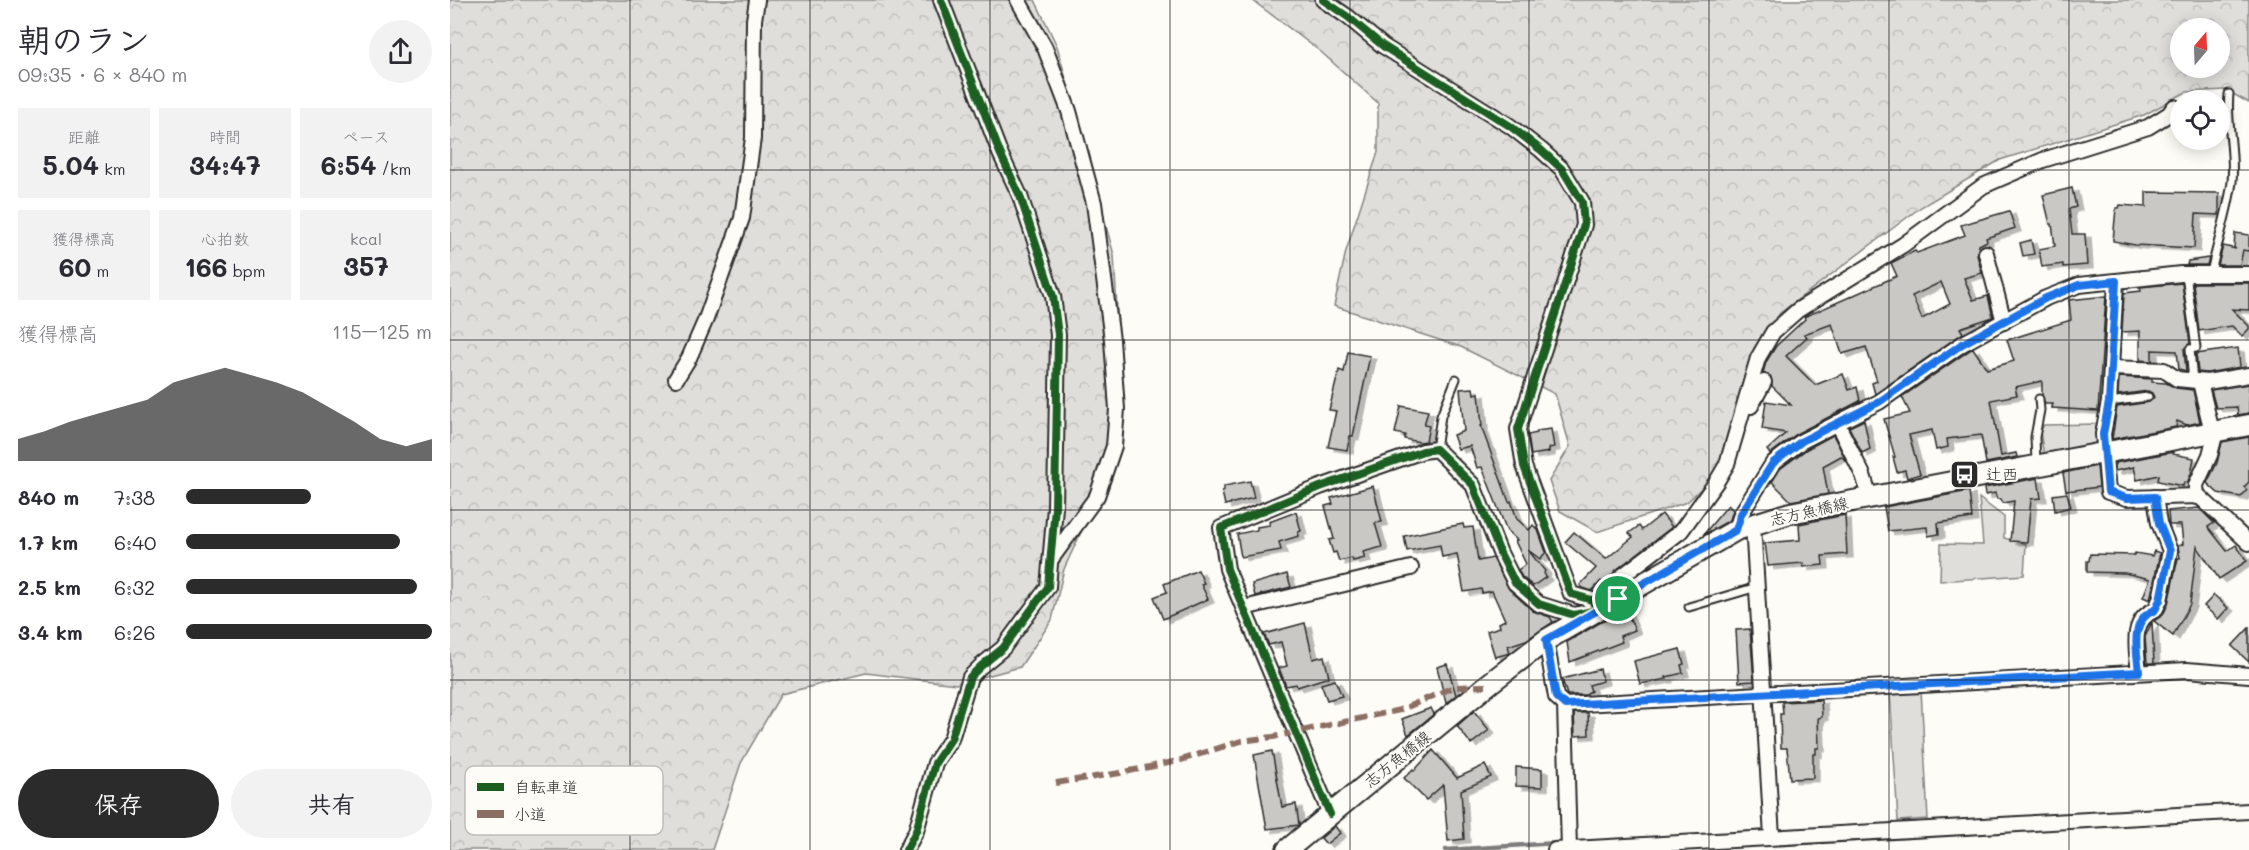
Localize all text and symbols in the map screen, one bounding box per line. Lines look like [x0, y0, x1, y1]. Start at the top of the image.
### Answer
text: 朝のラン [18, 17, 150, 60]
north arrow [2170, 18, 2230, 78]
map controls [2170, 18, 2230, 150]
button: share [369, 20, 432, 83]
text: 09:35 · 6 × 840 m [18, 61, 187, 87]
button: locate [2170, 90, 2230, 150]
text: 距離 [68, 126, 100, 147]
text: 時間 [209, 126, 241, 147]
text: ペース [342, 126, 390, 147]
text: 5.04 [43, 148, 99, 182]
text: 34:47 [189, 148, 261, 182]
text: 6:54 [321, 148, 376, 182]
text: km [99, 158, 125, 179]
text: /km [376, 158, 411, 179]
text: 獲得標高 [52, 228, 116, 249]
text: 心拍数 [201, 228, 249, 249]
text: kcal [350, 228, 382, 249]
text: 357 [343, 249, 389, 283]
text: 60 [59, 250, 91, 284]
text: 166 [185, 250, 228, 284]
text: m [91, 260, 109, 281]
text: bpm [228, 260, 265, 281]
text: 115–125 m [332, 318, 432, 344]
text: 獲得標高 [18, 320, 98, 346]
bus stop icon: 辻西 [1949, 458, 1981, 490]
place label: 辻西 [1986, 463, 2018, 484]
text: 840 m [18, 484, 79, 510]
text: 7:38 [114, 484, 155, 510]
street label: 志方魚橋線 [1768, 491, 1850, 530]
text: 1.7 km [18, 529, 78, 555]
text: 6:40 [114, 529, 156, 555]
pin [1592, 573, 1643, 624]
text: 2.5 km [18, 574, 81, 600]
text: 6:32 [114, 574, 155, 600]
icon: arrive [1601, 582, 1634, 615]
text: 3.4 km [18, 619, 83, 645]
text: 6:26 [114, 619, 156, 645]
street label: 志方魚橋線 [1359, 725, 1434, 792]
legend [465, 766, 663, 835]
button: 保存 [18, 769, 219, 838]
button: 共有 [231, 769, 432, 838]
text: 自転車道 [514, 776, 578, 797]
text: 小道 [514, 803, 546, 824]

